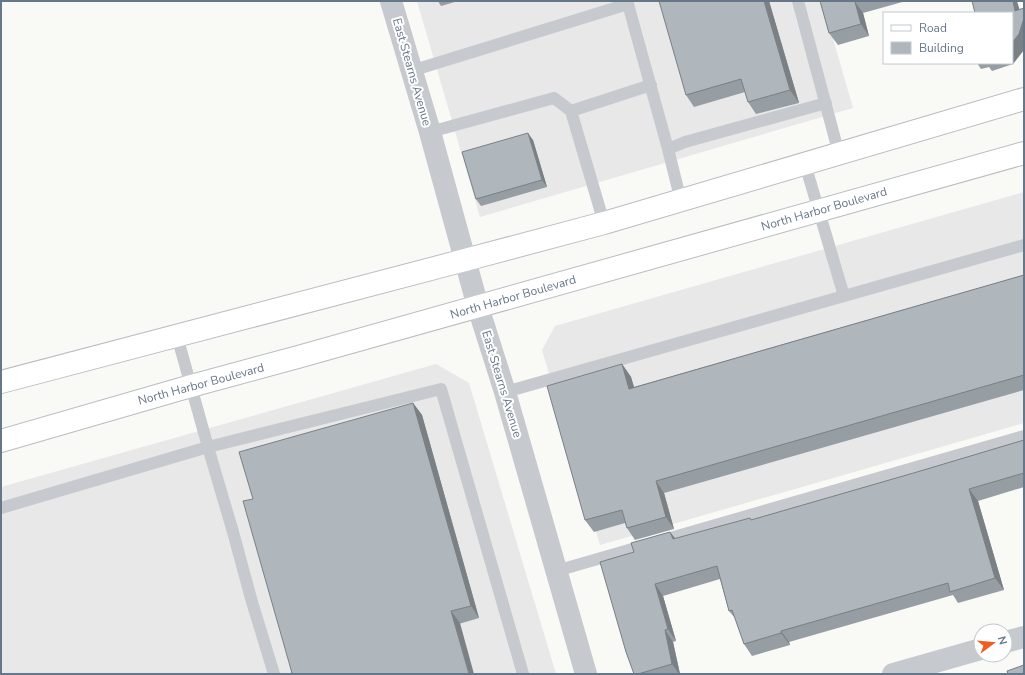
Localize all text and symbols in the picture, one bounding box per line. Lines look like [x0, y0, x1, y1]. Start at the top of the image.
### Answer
legend [883, 12, 1013, 64]
street label: East Stearns Avenue [389, 16, 435, 128]
text: Road [919, 20, 947, 36]
text: Building [919, 40, 964, 56]
street label: North Harbor Boulevard [759, 183, 889, 235]
street label: North Harbor Boulevard [448, 271, 578, 323]
street label: East Stearns Avenue [478, 328, 526, 440]
street label: North Harbor Boulevard [136, 359, 266, 409]
north arrow [973, 623, 1013, 663]
text: N [994, 634, 1010, 646]

